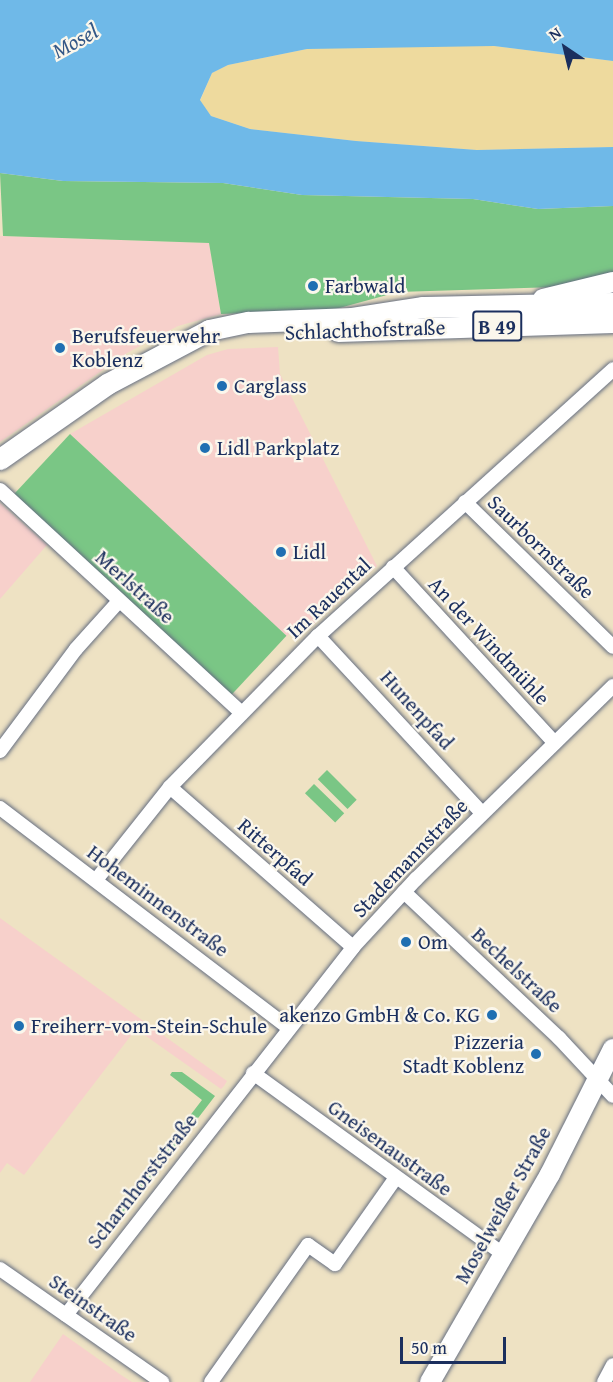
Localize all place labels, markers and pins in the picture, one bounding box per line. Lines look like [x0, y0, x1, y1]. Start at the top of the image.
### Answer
place label: Farbwald [325, 273, 405, 299]
marker: Farbwald [306, 279, 320, 293]
place label: Berufsfeuerwehr Koblenz [72, 323, 220, 373]
marker: Berufsfeuerwehr Koblenz [53, 341, 67, 355]
place label: Carglass [234, 373, 307, 399]
marker: Carglass [215, 379, 229, 393]
place label: Lidl Parkplatz [217, 435, 339, 461]
marker: Lidl Parkplatz [198, 441, 212, 455]
place label: Lidl [293, 539, 326, 565]
marker: Lidl [274, 545, 288, 559]
place label: Om [418, 929, 448, 955]
marker: Om [399, 935, 413, 949]
place label: akenzo GmbH & Co. KG [279, 1002, 480, 1028]
marker: akenzo GmbH & Co. KG [485, 1008, 499, 1022]
place label: Freiherr-vom-Stein-Schule [31, 1013, 267, 1039]
marker: Freiherr-vom-Stein-Schule [12, 1019, 26, 1033]
place label: Pizzeria Stadt Koblenz [402, 1029, 524, 1079]
marker: Pizzeria Stadt Koblenz [529, 1047, 543, 1061]

